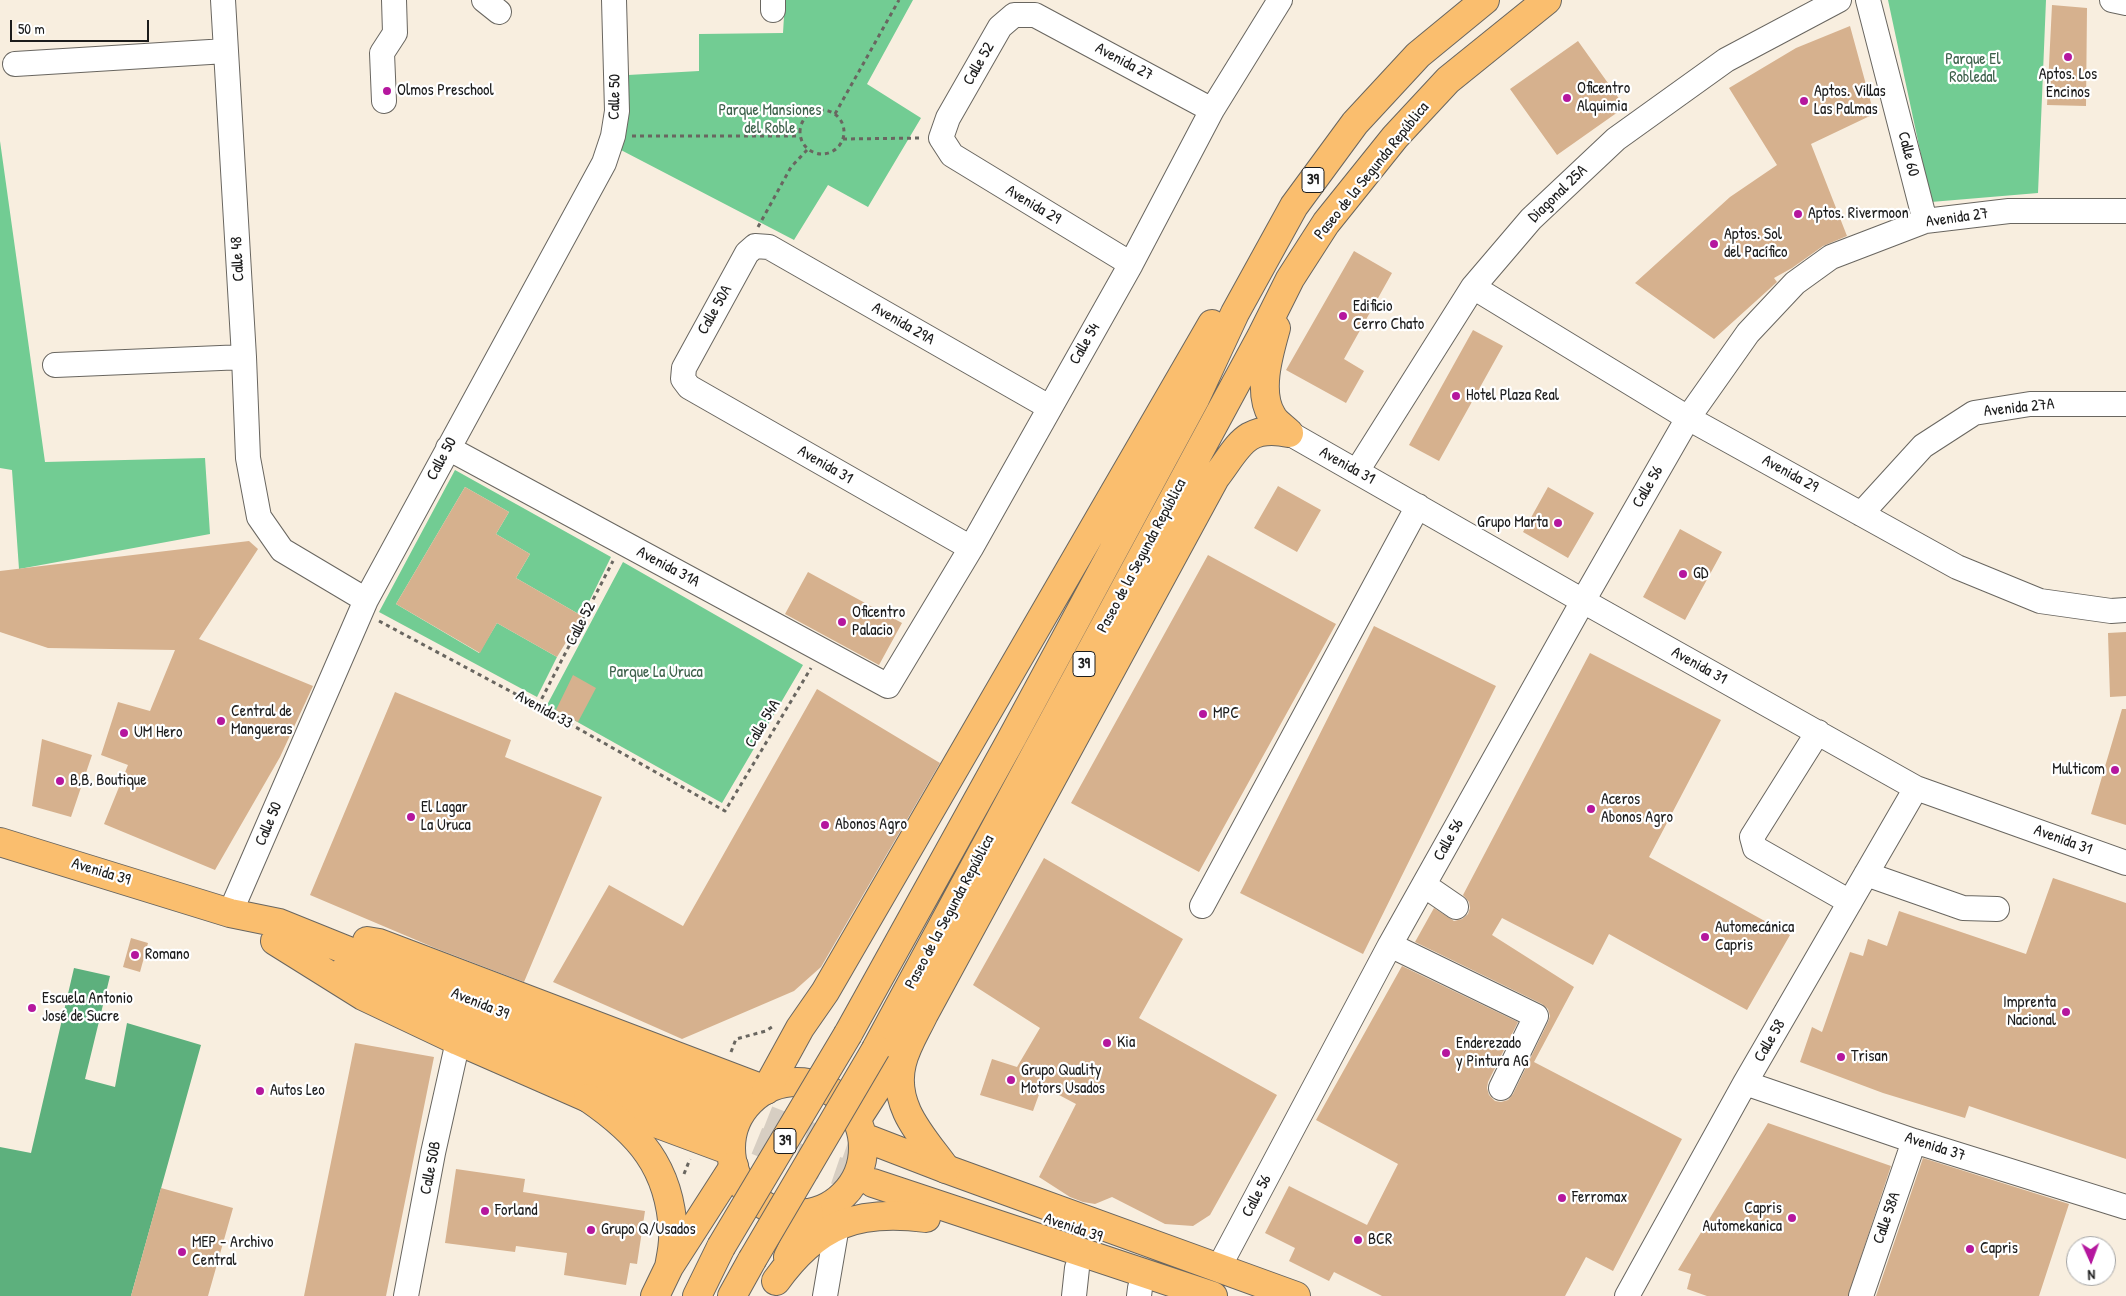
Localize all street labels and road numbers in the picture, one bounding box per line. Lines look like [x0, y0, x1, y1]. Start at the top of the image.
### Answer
street label: Calle 52 [959, 39, 999, 89]
street label: Avenida 27 [1092, 39, 1156, 85]
street label: Calle 50 [605, 74, 625, 120]
street label: Paseo de la Segunda República [1311, 98, 1433, 244]
street label: Calle 60 [1893, 130, 1923, 178]
street label: Diagonal 25A [1525, 161, 1591, 227]
road number: 39 [1302, 168, 1324, 192]
street label: Avenida 29 [1002, 181, 1064, 229]
street label: Avenida 27 [1924, 204, 1990, 232]
street label: Calle 48 [227, 236, 249, 282]
street label: Calle 50A [694, 282, 736, 338]
street label: Avenida 29A [868, 298, 938, 350]
street label: Calle 54 [1065, 320, 1105, 368]
street label: Avenida 27A [1983, 395, 2055, 421]
street label: Calle 50 [423, 434, 461, 484]
street label: Avenida 31 [794, 442, 856, 488]
street label: Avenida 31 [1316, 443, 1378, 489]
street label: Avenida 29 [1759, 451, 1821, 497]
street label: Calle 56 [1628, 463, 1668, 511]
street label: Paseo de la Segunda República [1093, 476, 1191, 636]
street label: Avenida 31A [633, 542, 703, 592]
street label: Calle 52 [562, 599, 600, 649]
street label: Avenida 31 [1668, 643, 1730, 689]
road number: 39 [1073, 652, 1095, 676]
street label: Avenida 33 [512, 687, 576, 733]
street label: Calle 54A [741, 697, 785, 751]
street label: Calle 50 [251, 799, 287, 849]
street label: Calle 56 [1430, 816, 1468, 864]
street label: Avenida 31 [2031, 821, 2095, 859]
street label: Paseo de la Segunda República [901, 832, 999, 992]
street label: Avenida 39 [69, 854, 133, 890]
street label: Avenida 39 [448, 984, 512, 1024]
street label: Calle 58 [1750, 1016, 1790, 1066]
road number: 39 [774, 1128, 796, 1154]
street label: Avenida 37 [1902, 1128, 1968, 1166]
street label: Calle 50B [416, 1140, 446, 1196]
street label: Calle 56 [1238, 1172, 1276, 1220]
street label: Calle 58A [1869, 1190, 1905, 1246]
street label: Avenida 39 [1041, 1209, 1105, 1247]

